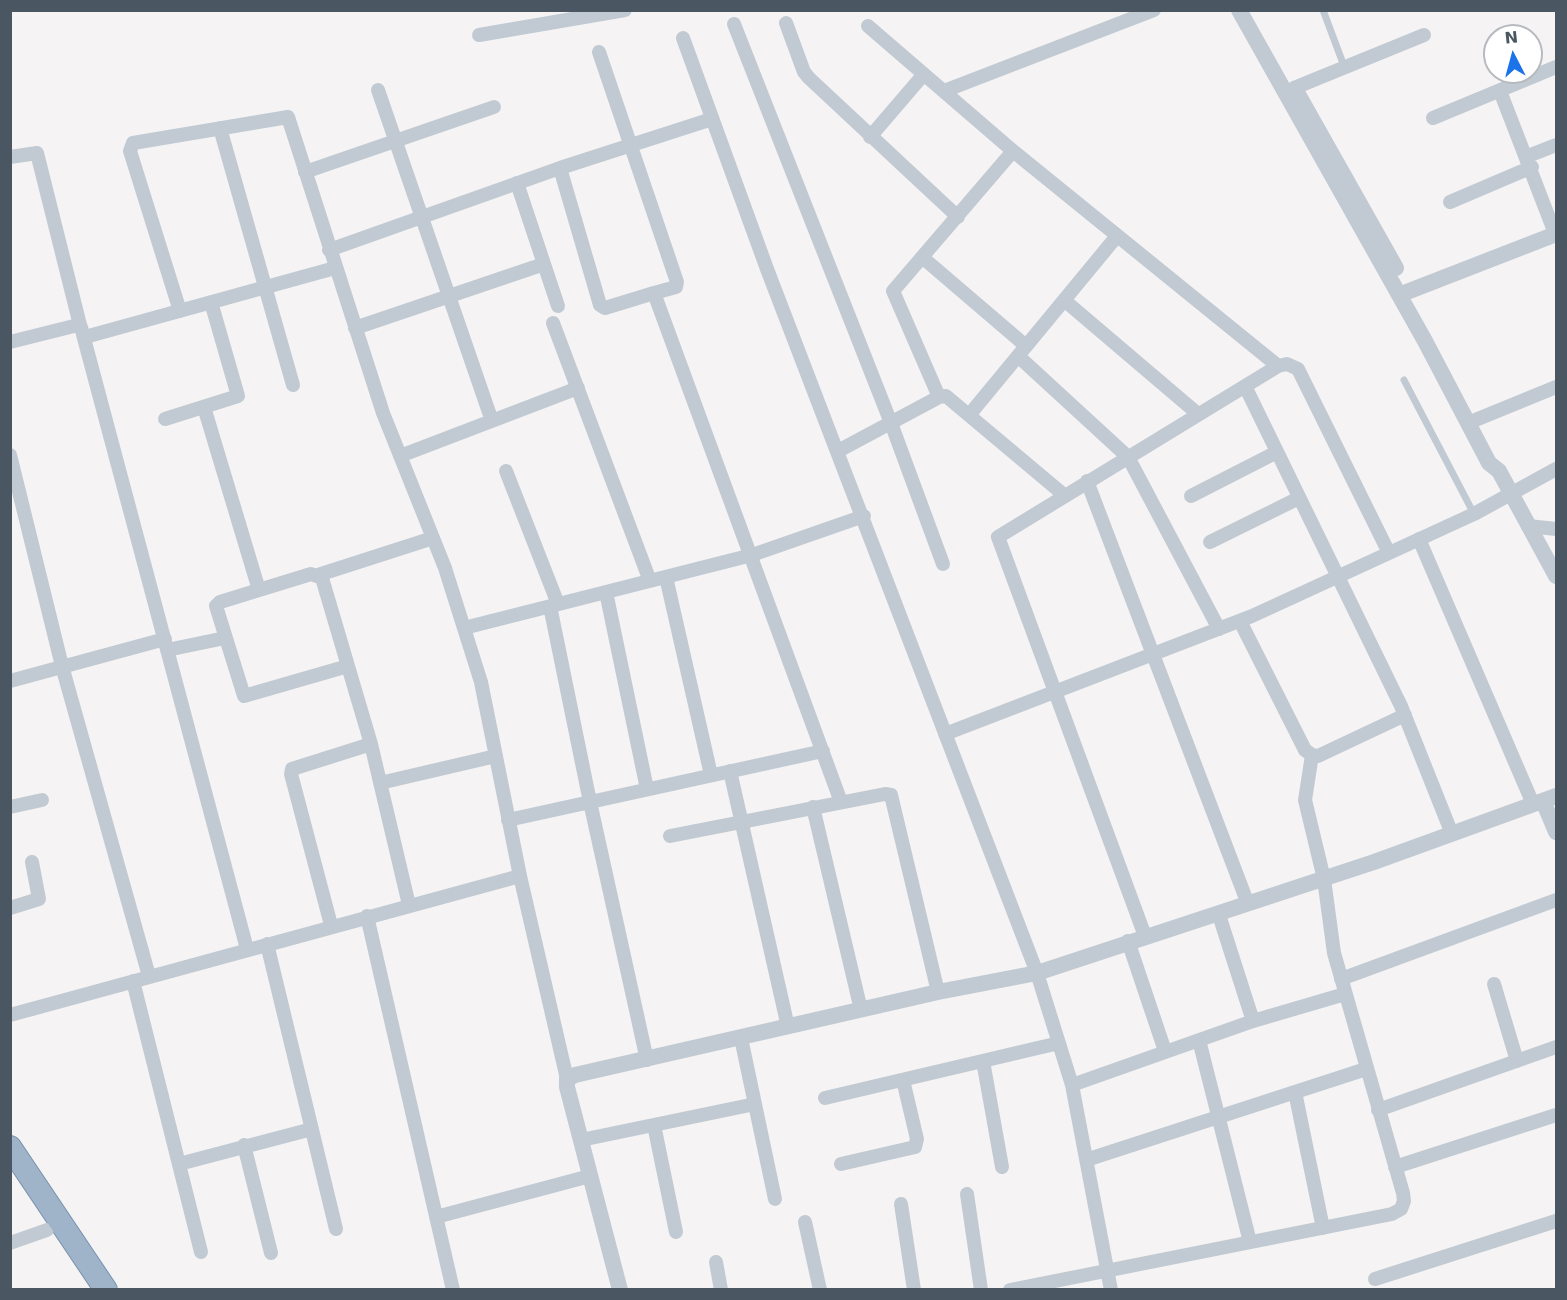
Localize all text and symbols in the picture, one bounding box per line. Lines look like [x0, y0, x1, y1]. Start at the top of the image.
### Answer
north arrow [1483, 24, 1543, 84]
text: N [1504, 27, 1519, 48]

